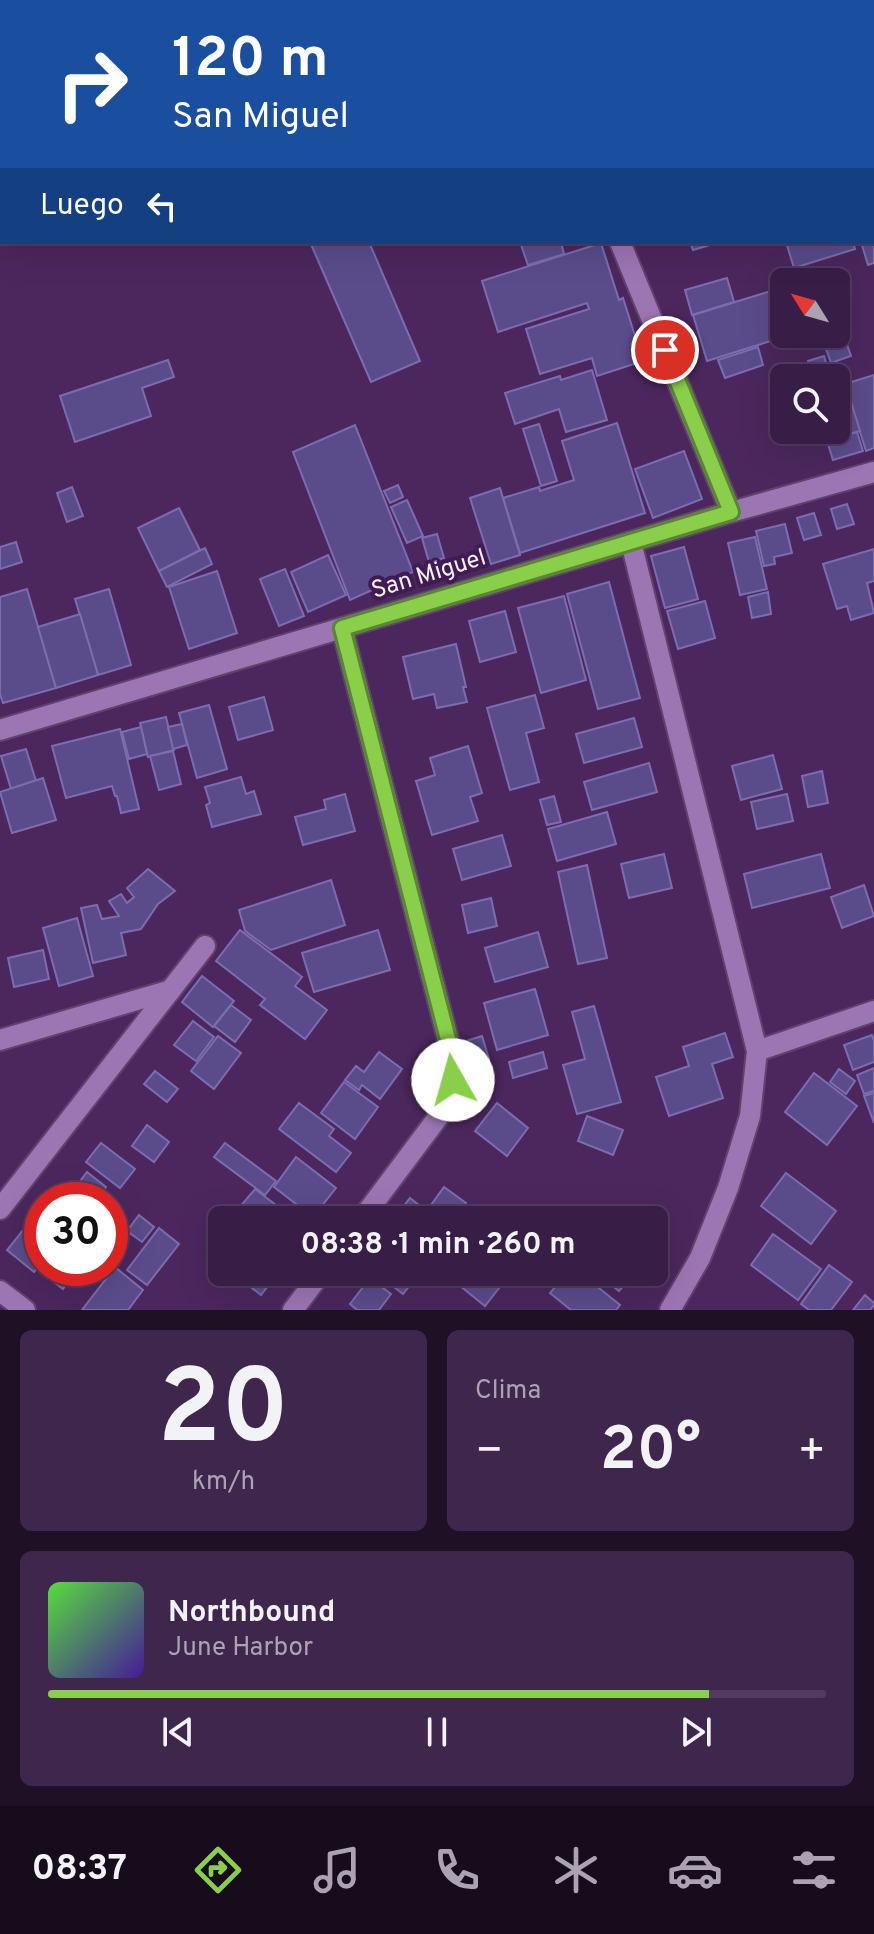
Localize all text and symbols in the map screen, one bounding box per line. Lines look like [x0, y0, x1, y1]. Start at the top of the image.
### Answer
text: 120 m [172, 26, 329, 96]
icon: right [40, 32, 144, 136]
text: San Miguel [172, 95, 349, 141]
icon: left [140, 184, 184, 228]
text: Luego [40, 188, 124, 225]
north arrow [770, 268, 850, 348]
map controls [770, 268, 850, 444]
pin [631, 316, 699, 384]
icon: arrive [643, 328, 687, 372]
button: search [770, 364, 850, 444]
street label: San Miguel [368, 543, 490, 607]
position arrow [411, 1038, 495, 1122]
speed limit sign: 30 [24, 1182, 128, 1286]
text: 08:38 · 1 min · 260 m [300, 1227, 576, 1264]
text: 20 [158, 1348, 289, 1480]
text: Clima [475, 1375, 541, 1408]
text: 20° [600, 1415, 701, 1491]
text: − [475, 1425, 503, 1481]
text: + [798, 1425, 826, 1481]
text: km/h [192, 1466, 255, 1499]
text: Northbound [168, 1595, 335, 1632]
text: June Harbor [168, 1632, 313, 1665]
icon: previous [156, 1710, 200, 1754]
icon: pause [415, 1710, 459, 1754]
icon: next [674, 1710, 718, 1754]
icon: directions [190, 1842, 246, 1898]
icon: music [309, 1842, 365, 1898]
icon: phone [429, 1842, 485, 1898]
icon: climate [548, 1842, 604, 1898]
icon: car [667, 1842, 723, 1898]
icon: filters [786, 1842, 842, 1898]
text: 08:37 [32, 1847, 127, 1893]

